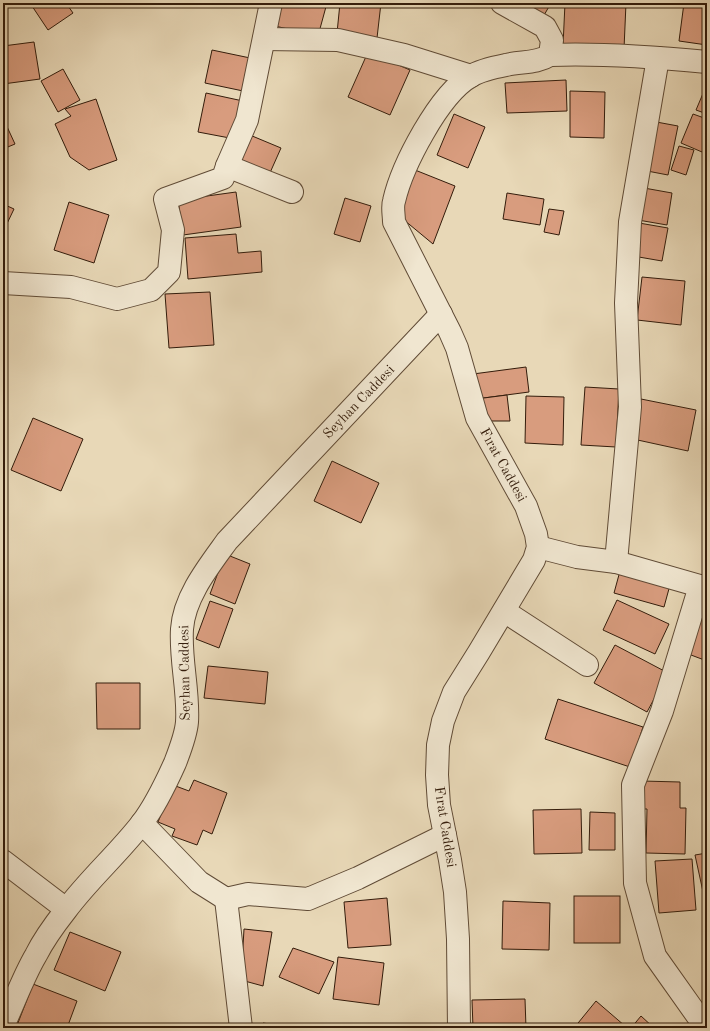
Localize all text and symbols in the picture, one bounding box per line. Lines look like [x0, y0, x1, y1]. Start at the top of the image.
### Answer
street label: Seyhan Caddesi [321, 363, 397, 441]
street label: Fırat Caddesi [477, 426, 529, 504]
street label: Seyhan Caddesi [177, 625, 193, 721]
street label: Fırat Caddesi [432, 785, 458, 869]

